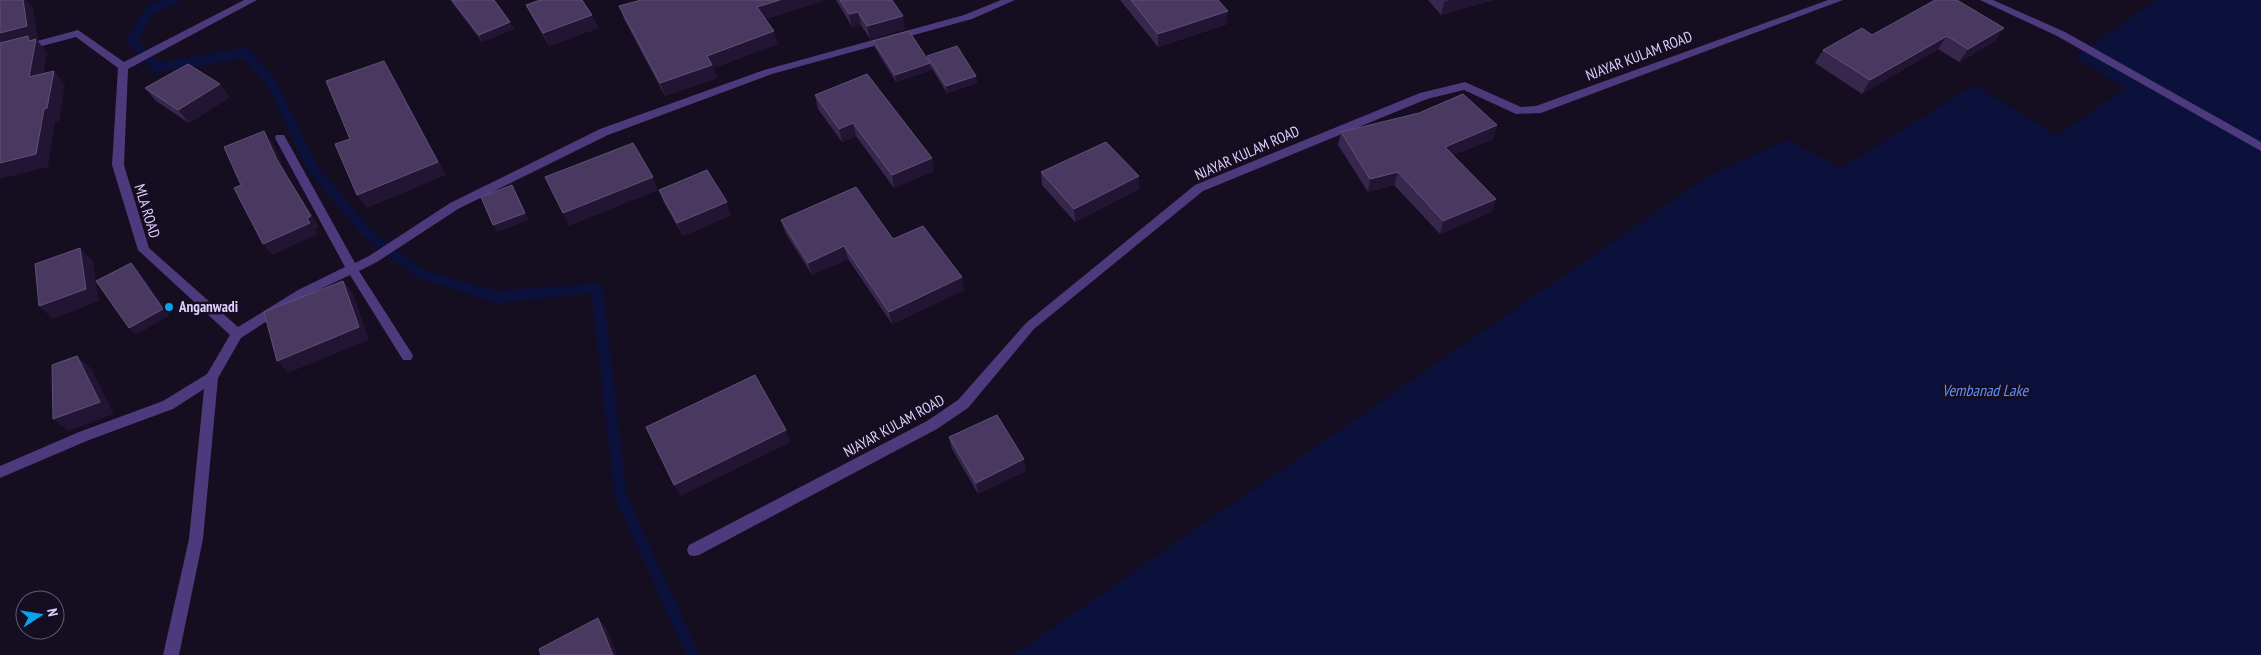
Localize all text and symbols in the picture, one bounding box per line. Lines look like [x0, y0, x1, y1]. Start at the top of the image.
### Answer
street label: NJAYAR KULAM ROAD [1583, 26, 1695, 85]
street label: NJAYAR KULAM ROAD [1192, 121, 1302, 184]
street label: MLA ROAD [130, 182, 165, 240]
place label: Anganwadi [178, 297, 238, 316]
marker: Anganwadi [163, 301, 175, 313]
water label: Vembanad Lake [1942, 380, 2029, 400]
street label: NJAYAR KULAM ROAD [840, 390, 948, 461]
north arrow [15, 590, 65, 640]
text: N [43, 607, 62, 618]

